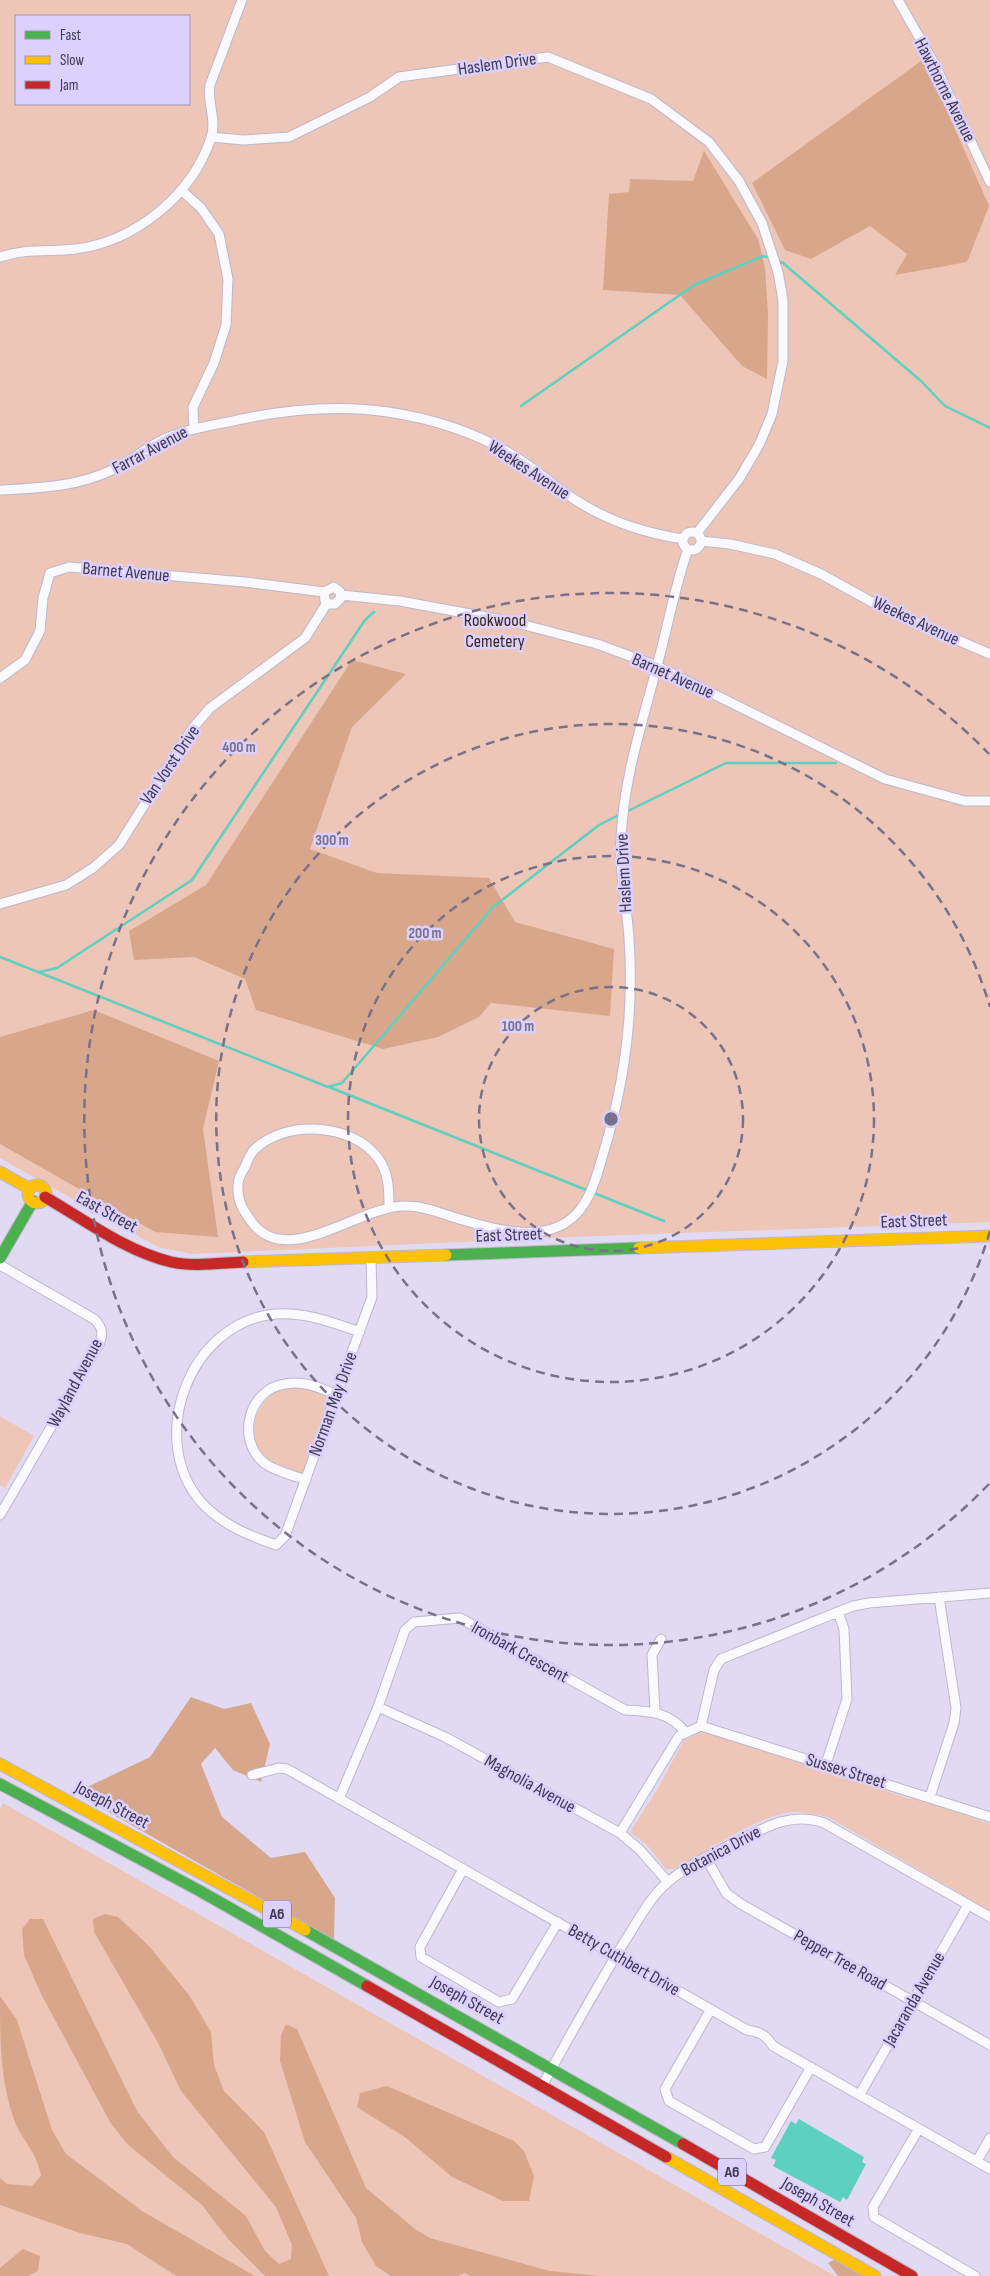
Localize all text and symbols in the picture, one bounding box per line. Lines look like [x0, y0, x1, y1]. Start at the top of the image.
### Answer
legend [15, 15, 190, 105]
text: Fast [60, 26, 82, 45]
street label: Hawthorne Avenue [910, 35, 980, 145]
street label: Haslem Drive [456, 48, 538, 80]
text: Slow [60, 51, 84, 70]
text: Jam [59, 76, 78, 95]
street label: Farrar Avenue [109, 421, 191, 479]
street label: Weekes Avenue [484, 436, 574, 504]
street label: Barnet Avenue [82, 558, 170, 586]
street label: Weekes Avenue [869, 592, 963, 650]
park label: Rookwood Cemetery [464, 610, 526, 652]
street label: Barnet Avenue [629, 649, 717, 703]
street label: Van Vorst Drive [136, 721, 204, 809]
text: 400 m [222, 738, 256, 757]
text: 300 m [315, 831, 349, 850]
street label: Haslem Drive [611, 833, 637, 913]
text: 200 m [408, 924, 442, 943]
text: 100 m [502, 1017, 534, 1036]
centre of rings [602, 1110, 620, 1128]
street label: East Street [73, 1187, 142, 1238]
street label: East Street [880, 1209, 948, 1233]
street label: East Street [475, 1223, 543, 1247]
street label: Wayland Avenue [43, 1335, 107, 1431]
street label: Norman May Drive [304, 1349, 362, 1459]
street label: Ironbark Crescent [468, 1617, 573, 1688]
street label: Sussex Street [803, 1749, 889, 1793]
street label: Magnolia Avenue [481, 1750, 579, 1818]
street label: Joseph Street [70, 1776, 153, 1833]
street label: Botanica Drive [678, 1821, 764, 1881]
road number: A6 [263, 1900, 291, 1928]
street label: Betty Cuthbert Drive [565, 1920, 683, 2000]
street label: Pepper Tree Road [790, 1925, 890, 1995]
street label: Jacaranda Avenue [878, 1948, 949, 2051]
street label: Joseph Street [426, 1971, 508, 2029]
road number: A6 [718, 2158, 746, 2186]
street label: Joseph Street [777, 2172, 859, 2232]

